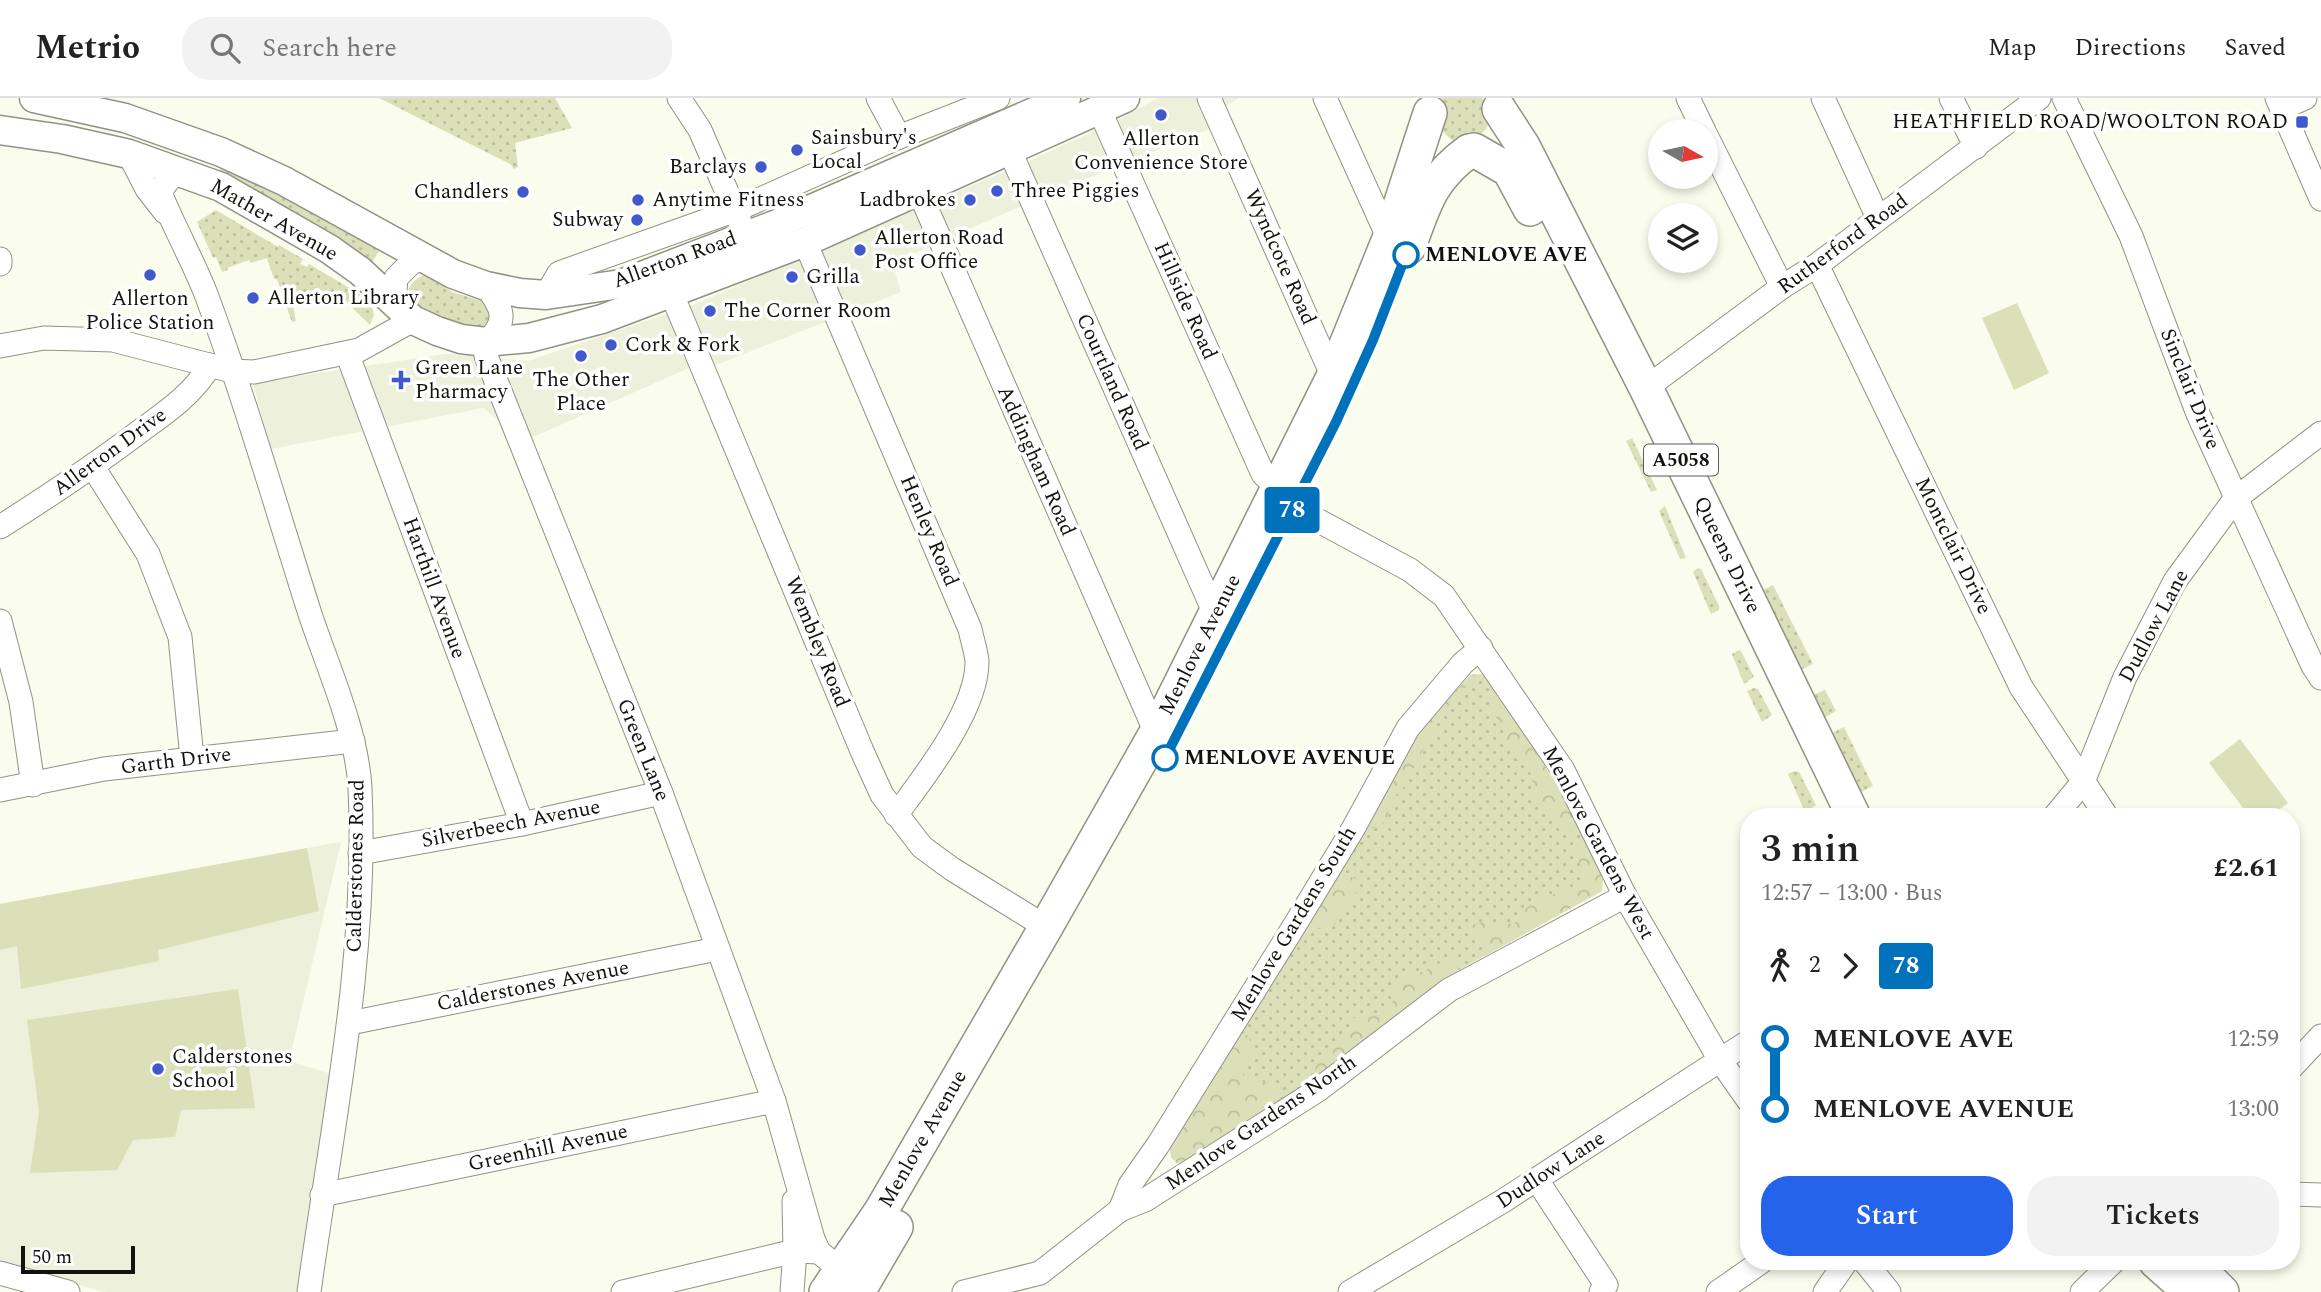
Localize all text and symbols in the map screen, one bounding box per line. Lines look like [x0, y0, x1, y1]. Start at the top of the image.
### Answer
search box [182, 17, 672, 80]
text: Metrio [35, 23, 140, 73]
text: Search here [262, 28, 397, 68]
icon: search [206, 29, 244, 67]
text: Map [1988, 30, 2036, 66]
text: Directions [2074, 30, 2186, 66]
text: Saved [2224, 30, 2286, 66]
place label: HEATHFIELD ROAD/WOOLTON ROAD [1892, 106, 2288, 138]
marker: Allerton Convenience Store [1153, 107, 1169, 123]
marker: HEATHFIELD ROAD/WOOLTON ROAD [2294, 114, 2310, 130]
north arrow [1648, 119, 1718, 189]
map controls [1648, 119, 1718, 273]
place label: Sainsbury's Local [811, 122, 917, 178]
place label: Allerton Convenience Store [1074, 123, 1248, 179]
marker: Sainsbury's Local [789, 142, 805, 158]
place label: Barclays [669, 151, 747, 183]
marker: Barclays [753, 159, 769, 175]
street label: Mather Avenue [204, 170, 344, 270]
place label: Three Piggies [1011, 175, 1140, 207]
place label: Chandlers [414, 176, 509, 208]
marker: Three Piggies [989, 183, 1005, 199]
marker: Chandlers [515, 184, 531, 200]
place label: Anytime Fitness [652, 184, 805, 216]
place label: Ladbrokes [859, 184, 956, 216]
street label: Wyndcote Road [1236, 184, 1324, 330]
street label: Rutherford Road [1771, 185, 1915, 303]
marker: Anytime Fitness [630, 192, 646, 208]
marker: Ladbrokes [962, 192, 978, 208]
button: layers [1648, 203, 1718, 273]
place label: Subway [552, 204, 624, 236]
marker: Subway [629, 212, 645, 228]
place label: Allerton Road Post Office [874, 222, 1004, 278]
street label: Allerton Road [608, 223, 742, 297]
street label: Hillside Road [1145, 237, 1225, 365]
place label: MENLOVE AVE [1425, 239, 1587, 271]
marker: Allerton Road Post Office [852, 242, 868, 258]
marker: MENLOVE AVE [1393, 242, 1419, 268]
place label: Grilla [806, 261, 860, 293]
marker: Allerton Police Station [142, 267, 158, 283]
marker: Grilla [784, 269, 800, 285]
place label: Allerton Library [267, 282, 419, 314]
place label: Allerton Police Station [85, 283, 215, 339]
marker: Allerton Library [245, 290, 261, 306]
place label: The Corner Room [724, 295, 891, 327]
marker: The Corner Room [702, 303, 718, 319]
street label: Courtland Road [1067, 308, 1157, 456]
street label: Sinclair Drive [2151, 324, 2229, 454]
place label: Cork & Fork [625, 329, 741, 361]
marker: Cork & Fork [603, 337, 619, 353]
marker: The Other Place [573, 348, 589, 364]
place label: Green Lane Pharmacy [415, 352, 523, 408]
place label: The Other Place [533, 364, 629, 420]
marker: Green Lane Pharmacy [393, 372, 409, 388]
street label: Addingham Road [988, 381, 1084, 541]
street label: Allerton Drive [46, 400, 174, 504]
road number: A5058 [1644, 444, 1718, 476]
street label: Henley Road [891, 470, 967, 592]
street label: Montclair Drive [1906, 472, 2000, 620]
line badge: 78 [1260, 487, 1324, 533]
street label: Queens Drive [1685, 491, 1769, 619]
text: 78 [1279, 492, 1305, 528]
street label: Harthill Avenue [394, 513, 474, 663]
street label: Dudlow Lane [2111, 564, 2197, 688]
street label: Menlove Avenue [1151, 569, 1249, 721]
street label: Wembley Road [776, 572, 858, 712]
street label: Green Lane [608, 694, 678, 806]
street label: Garth Drive [119, 738, 233, 784]
street label: Menlove Gardens West [1533, 740, 1663, 946]
place label: MENLOVE AVENUE [1184, 742, 1395, 774]
marker: MENLOVE AVENUE [1152, 745, 1178, 771]
street label: Calderstones Road [338, 779, 374, 953]
street label: Silverbeech Avenue [419, 791, 603, 857]
street label: Menlove Gardens South [1223, 820, 1365, 1028]
text: 3 min [1761, 821, 1860, 879]
text: £2.61 [2214, 848, 2279, 888]
text: 12:57 – 13:00 · Bus [1761, 876, 1943, 911]
icon: walk [1761, 947, 1799, 985]
icon: forward [1831, 947, 1869, 985]
text: 2 [1809, 948, 1821, 983]
text: 78 [1893, 948, 1919, 984]
street label: Calderstones Avenue [434, 952, 632, 1020]
text: MENLOVE AVE [1813, 1019, 2014, 1059]
text: 12:59 [2227, 1022, 2279, 1057]
place label: Calderstones School [172, 1041, 293, 1097]
street label: Menlove Gardens North [1159, 1047, 1363, 1199]
marker: Calderstones School [150, 1061, 166, 1077]
street label: Menlove Avenue [870, 1064, 976, 1214]
text: MENLOVE AVENUE [1813, 1089, 2074, 1129]
text: 13:00 [2227, 1092, 2279, 1127]
street label: Greenhill Avenue [465, 1115, 631, 1181]
street label: Dudlow Lane [1490, 1123, 1612, 1217]
button: Start [1761, 1176, 2013, 1256]
button: Tickets [2027, 1176, 2279, 1256]
scale bar [21, 1243, 135, 1275]
text: 50 m [32, 1243, 72, 1272]

